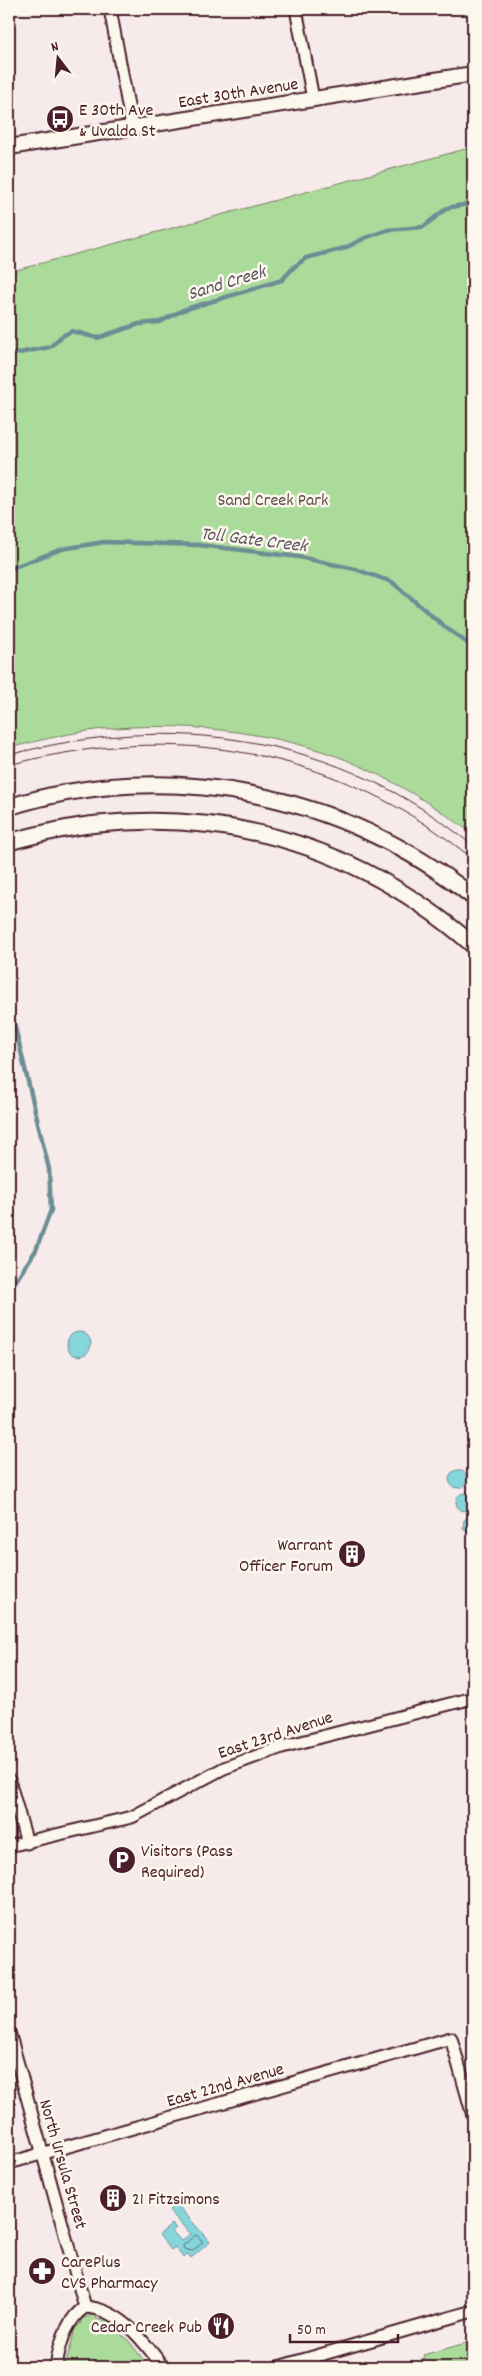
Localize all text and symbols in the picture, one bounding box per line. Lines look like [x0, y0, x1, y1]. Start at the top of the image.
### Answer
north arrow [32, 32, 82, 82]
text: N [49, 37, 61, 58]
street label: East 30th Avenue [177, 73, 300, 116]
place label: E 30th Ave & Uvalda St [79, 99, 156, 145]
bus stop icon: E 30th Ave & Uvalda St [45, 104, 75, 134]
water label: Sand Creek [185, 259, 271, 309]
park label: Sand Creek Park [218, 489, 328, 514]
water label: Toll Gate Creek [199, 522, 310, 562]
place label: Warrant Officer Forum [239, 1534, 333, 1580]
building icon: Warrant Officer Forum [337, 1539, 367, 1569]
street label: East 23rd Avenue [215, 1706, 336, 1767]
place label: Visitors (Pass Required) [141, 1840, 233, 1886]
parking icon: Visitors (Pass Required) [107, 1845, 137, 1875]
street label: East 22nd Avenue [164, 2058, 287, 2115]
street label: North Ursula Street [31, 2097, 92, 2233]
building icon: 21 Fitzsimons [98, 2183, 128, 2213]
place label: 21 Fitzsimons [132, 2188, 220, 2213]
place label: CarePlus CVS Pharmacy [61, 2251, 158, 2297]
pharmacy icon: CarePlus CVS Pharmacy [27, 2256, 57, 2286]
restaurant icon: Cedar Creek Pub [206, 2311, 236, 2341]
scale bar [290, 2311, 397, 2343]
place label: Cedar Creek Pub [91, 2316, 202, 2341]
text: 50 m [297, 2320, 326, 2342]

